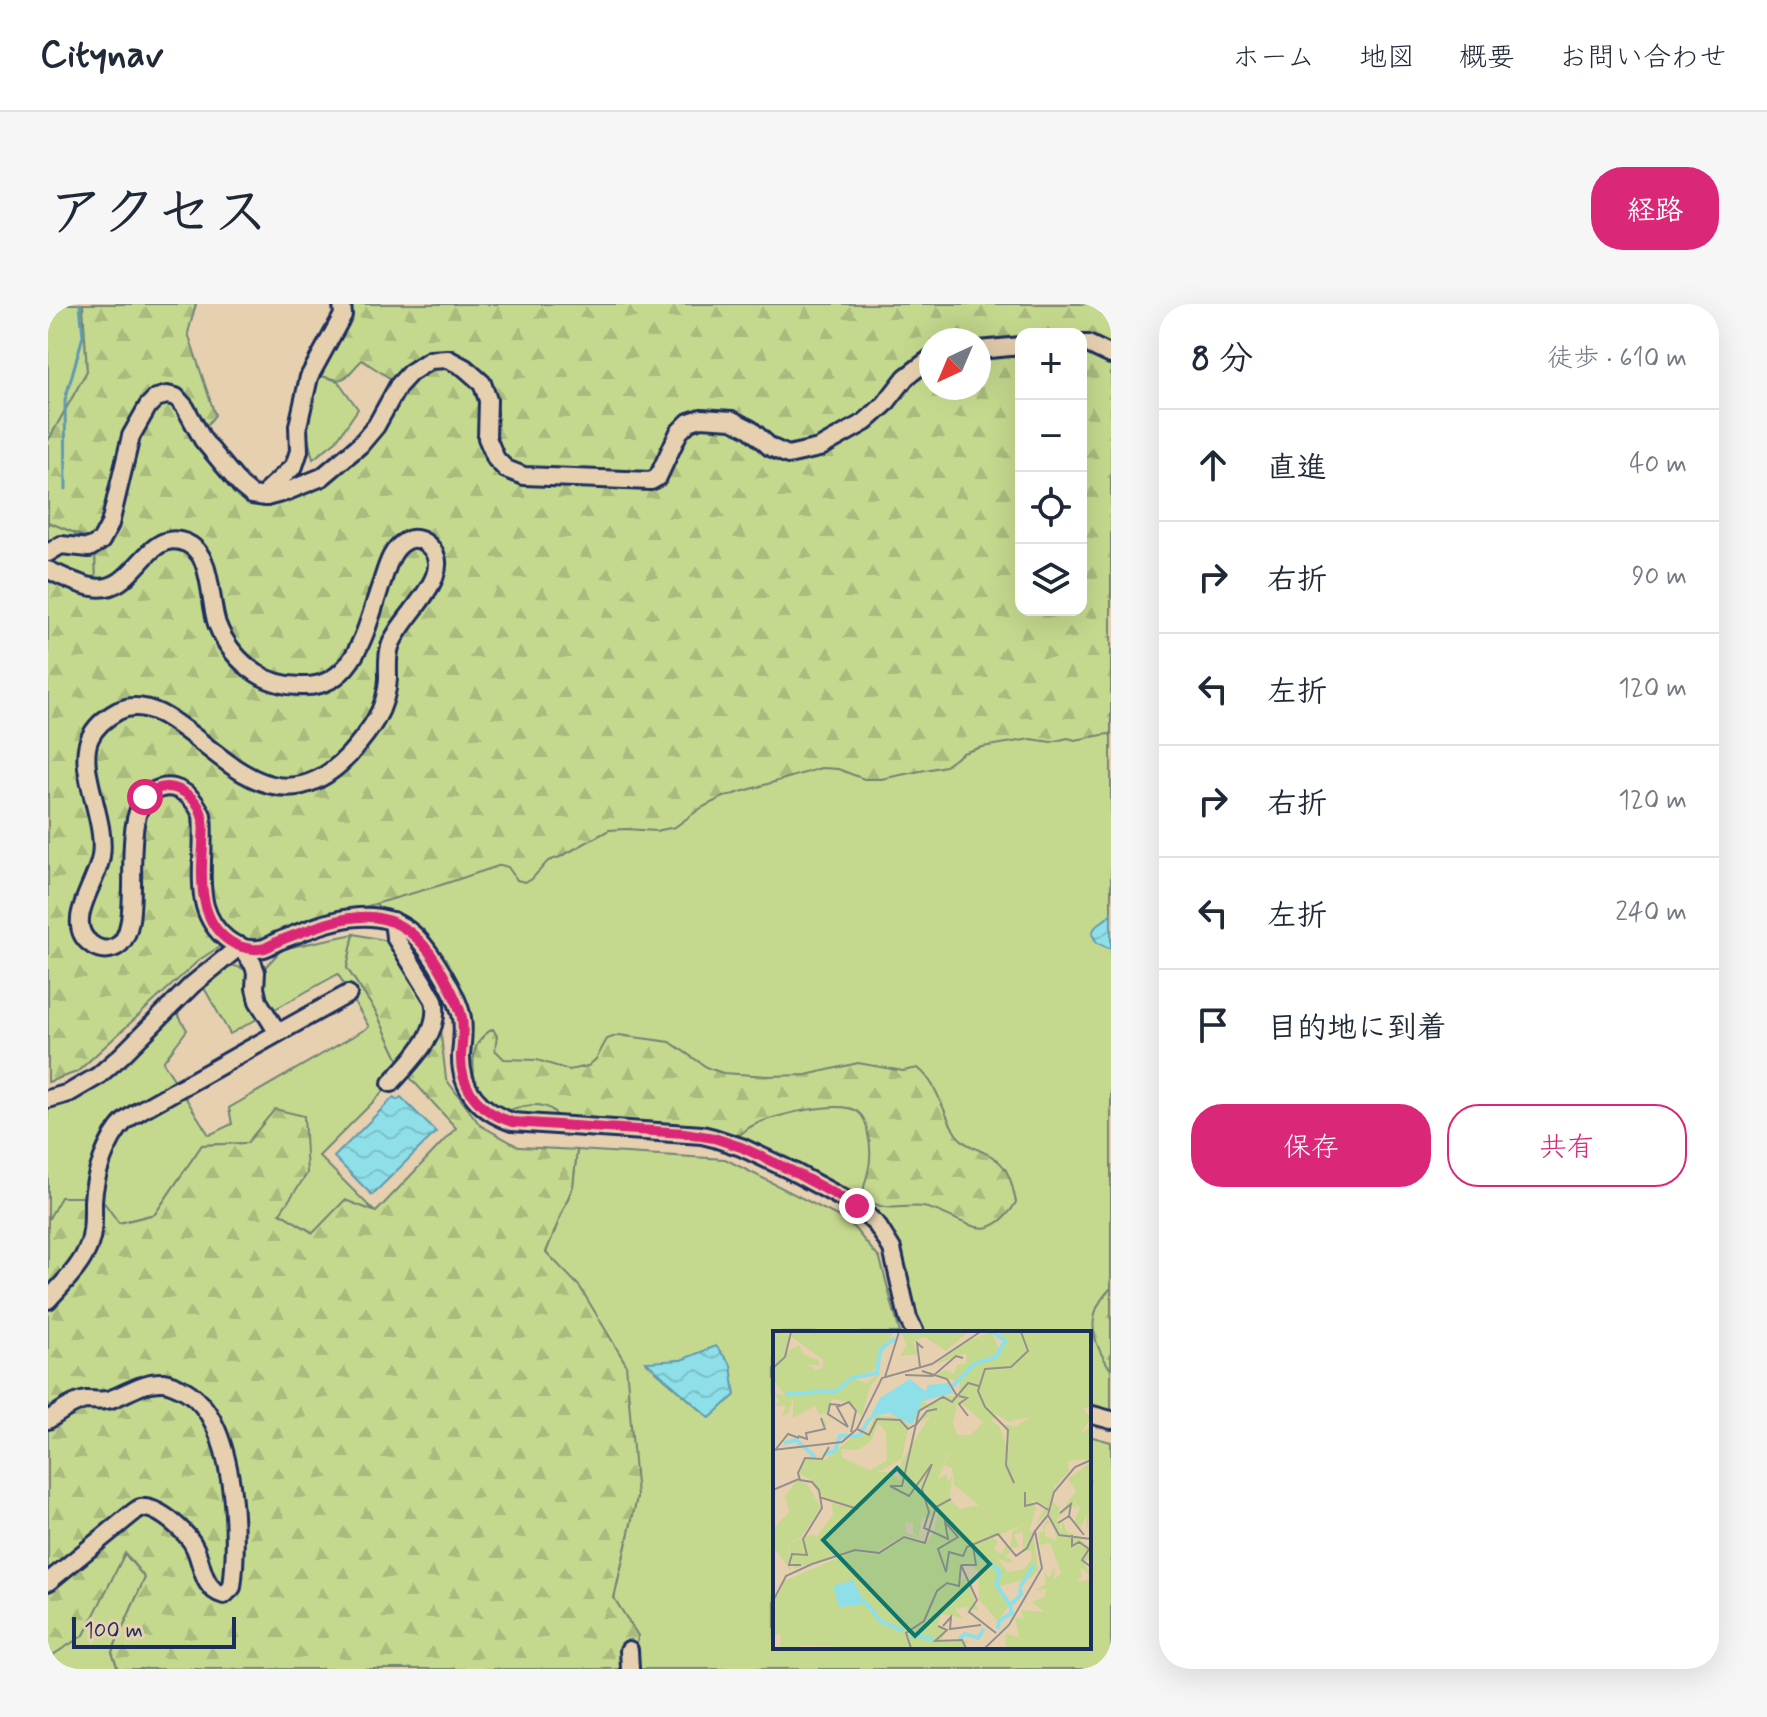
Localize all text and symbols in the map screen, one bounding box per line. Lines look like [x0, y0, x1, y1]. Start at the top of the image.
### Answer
text: Citynav [40, 31, 164, 80]
text: ホーム [1232, 40, 1315, 77]
text: 地図 [1359, 40, 1415, 77]
text: 概要 [1459, 40, 1515, 77]
text: お問い合わせ [1559, 40, 1727, 77]
button: 経路 [1591, 167, 1719, 250]
text: アクセス [48, 178, 269, 251]
north arrow [919, 328, 991, 400]
map controls [1015, 328, 1087, 616]
button: + [1015, 328, 1087, 400]
text: 8 分 [1191, 337, 1253, 382]
text: 徒歩 · 610 m [1547, 342, 1687, 376]
button: − [1015, 400, 1087, 472]
icon: ahead [1191, 443, 1235, 487]
text: 40 m [1629, 448, 1687, 482]
text: 直進 [1267, 449, 1327, 488]
button: locate [1015, 472, 1087, 544]
button: layers [1015, 544, 1087, 616]
icon: right [1191, 555, 1235, 599]
text: 90 m [1632, 560, 1687, 594]
text: 右折 [1267, 561, 1327, 600]
icon: left [1191, 667, 1235, 711]
text: 120 m [1618, 672, 1687, 706]
text: 左折 [1267, 673, 1327, 712]
route start [127, 779, 163, 815]
icon: right [1191, 779, 1235, 823]
text: 120 m [1618, 784, 1687, 818]
text: 右折 [1267, 785, 1327, 824]
icon: left [1191, 891, 1235, 935]
text: 240 m [1615, 896, 1687, 930]
text: 左折 [1267, 897, 1327, 936]
icon: arrive [1191, 1003, 1235, 1047]
text: 目的地に到着 [1267, 1009, 1447, 1048]
button: 保存 [1191, 1104, 1431, 1187]
button: 共有 [1447, 1104, 1687, 1187]
route end [839, 1188, 875, 1224]
inset map [773, 1331, 1091, 1649]
scale bar [72, 1613, 236, 1649]
text: 100 m [84, 1617, 143, 1645]

